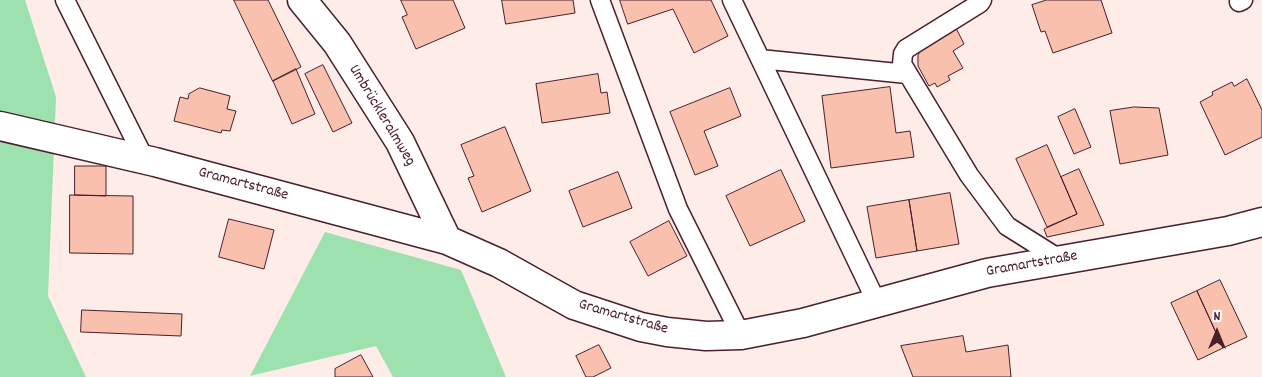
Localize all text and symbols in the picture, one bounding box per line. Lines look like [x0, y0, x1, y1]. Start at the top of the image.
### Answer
street label: Umbrückleralmweg [343, 62, 419, 170]
street label: Gramartstraße [196, 164, 290, 206]
street label: Gramartstraße [985, 248, 1079, 282]
street label: Gramartstraße [576, 296, 670, 340]
north arrow [1192, 307, 1242, 357]
text: N [1214, 307, 1220, 327]

